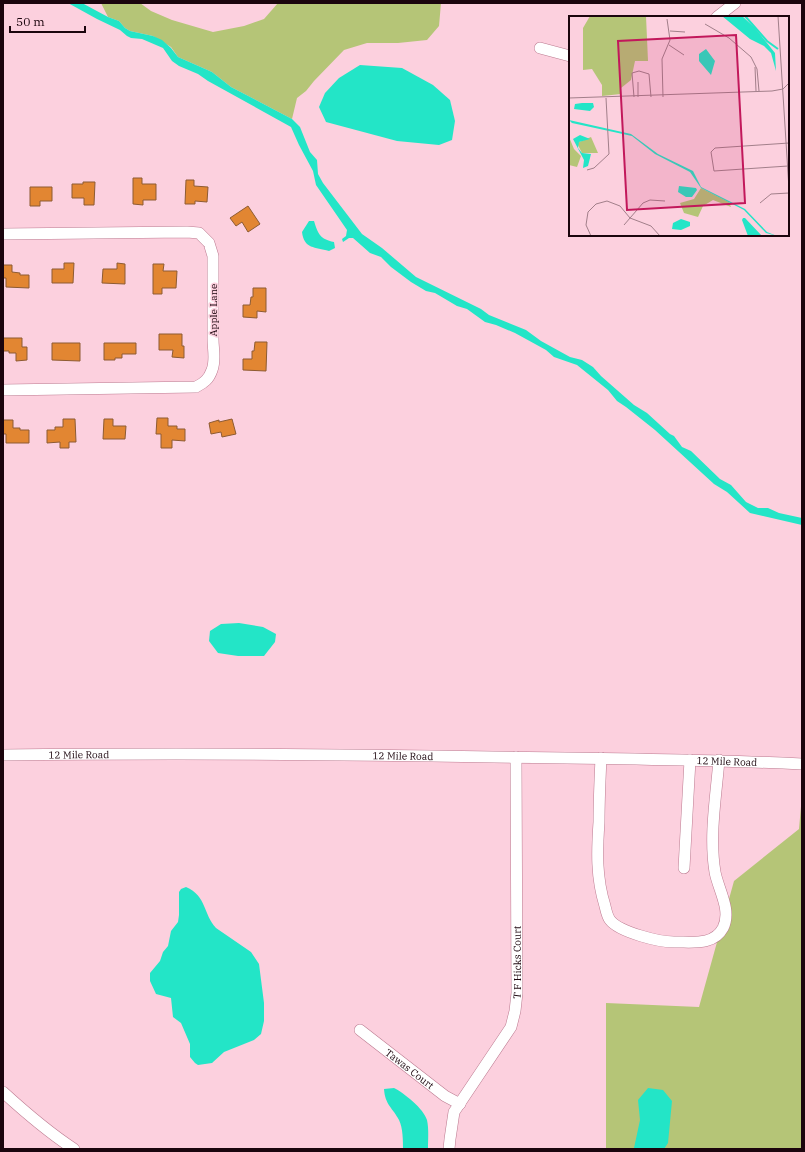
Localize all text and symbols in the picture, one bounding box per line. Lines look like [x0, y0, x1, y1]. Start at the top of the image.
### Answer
scale bar [10, 8, 85, 34]
text: 50 m [16, 14, 45, 29]
inset map [569, 16, 789, 236]
street label: Apple Lane [207, 284, 220, 336]
street label: 12 Mile Road [49, 748, 109, 761]
street label: 12 Mile Road [373, 749, 434, 762]
street label: 12 Mile Road [696, 754, 758, 769]
street label: T F Hicks Court [510, 925, 524, 999]
street label: Tawas Court [383, 1046, 437, 1092]

